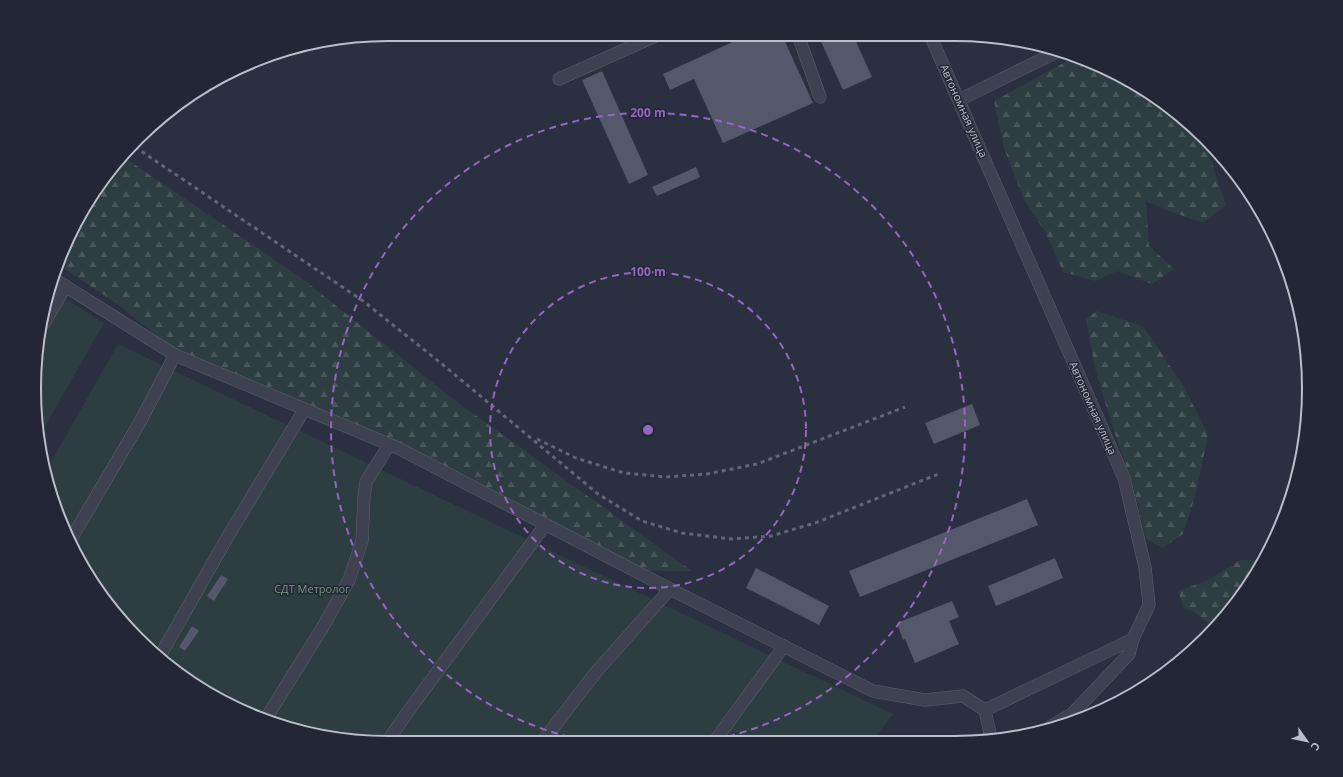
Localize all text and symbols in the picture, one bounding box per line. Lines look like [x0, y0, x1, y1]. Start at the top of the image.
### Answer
street label: Автономная улица [937, 62, 992, 160]
text: 200 m [630, 104, 666, 121]
text: 100 m [630, 263, 666, 280]
street label: Автономная улица [1066, 359, 1121, 457]
centre of rings [641, 423, 655, 437]
park label: СДТ Метролог [274, 581, 350, 596]
north arrow [1287, 721, 1327, 761]
text: С [1308, 740, 1324, 754]

